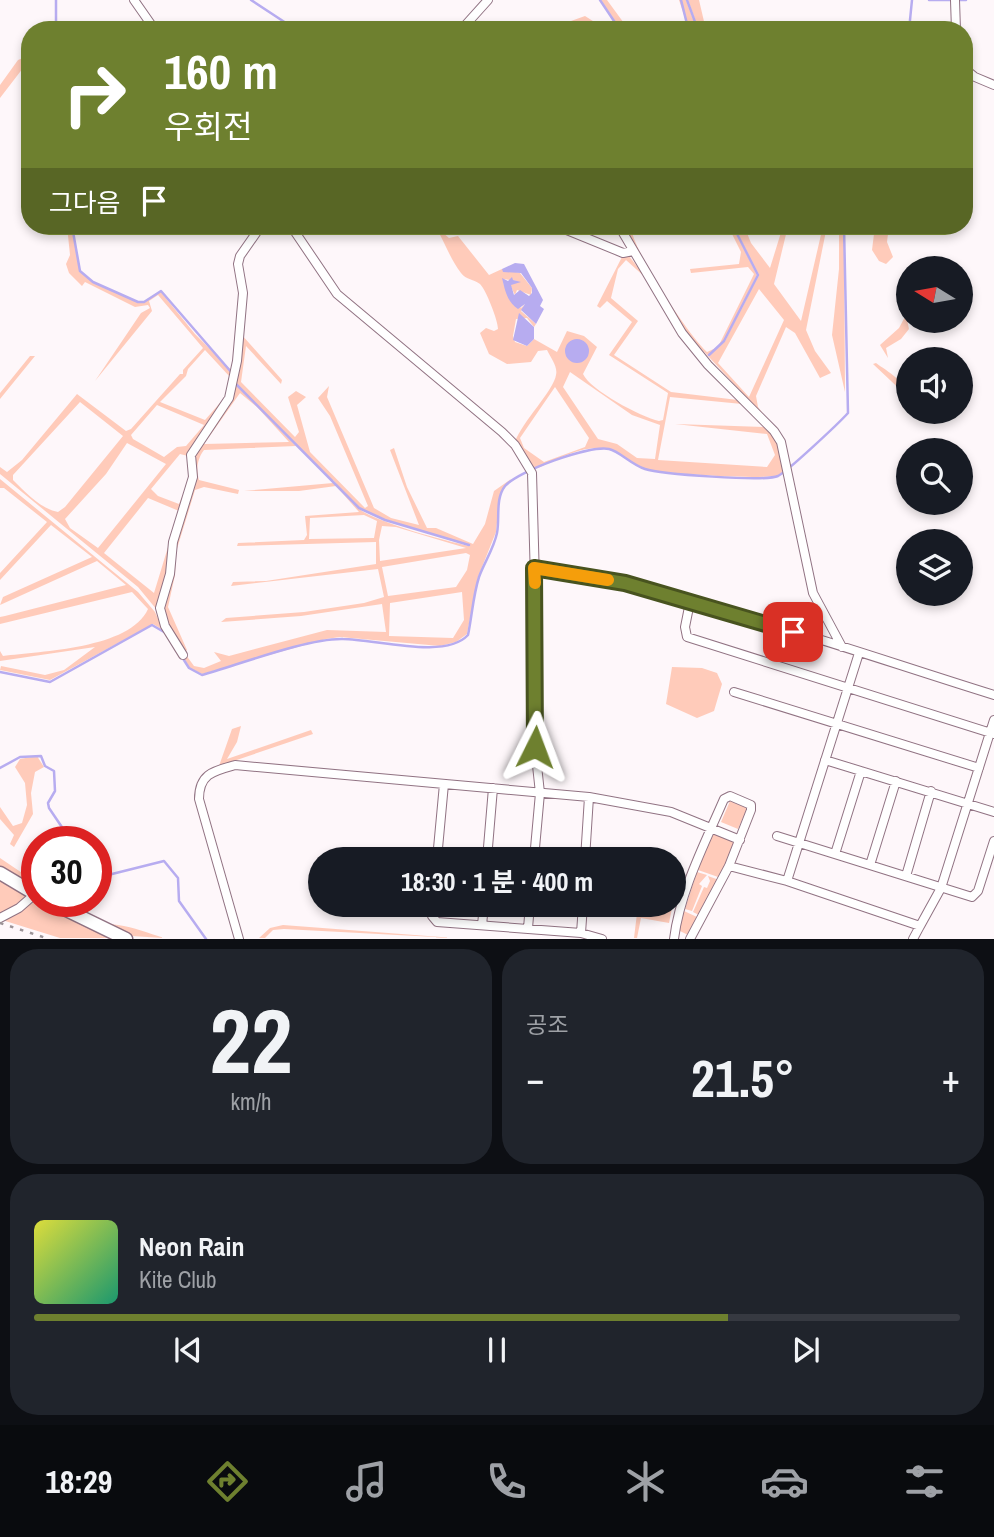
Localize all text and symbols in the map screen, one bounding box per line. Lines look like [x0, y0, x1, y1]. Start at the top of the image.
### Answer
text: 160 m [164, 38, 278, 104]
icon: right [49, 49, 140, 140]
text: 우회전 [164, 105, 252, 148]
icon: arrive [135, 182, 173, 220]
text: 그다음 [49, 185, 121, 220]
north arrow [896, 256, 973, 332]
map controls [896, 256, 973, 606]
button: sound [896, 347, 973, 424]
button: search [896, 438, 973, 515]
button: layers [896, 529, 973, 606]
pin [763, 602, 823, 662]
icon: arrive [774, 613, 812, 651]
position arrow [498, 710, 572, 784]
speed limit sign: 30 [21, 826, 112, 917]
text: 18:30 · 1 분 · 400 m [401, 864, 593, 899]
text: 22 [210, 979, 293, 1101]
text: 공조 [526, 1009, 568, 1040]
text: 21.5° [691, 1043, 795, 1113]
text: − [526, 1053, 544, 1104]
text: + [942, 1053, 960, 1104]
text: km/h [231, 1086, 271, 1117]
text: Neon Rain [139, 1229, 244, 1264]
text: Kite Club [139, 1264, 217, 1295]
icon: previous [169, 1331, 207, 1369]
icon: pause [478, 1331, 516, 1369]
icon: next [787, 1331, 825, 1369]
icon: directions [203, 1457, 252, 1506]
icon: music [342, 1457, 391, 1506]
icon: phone [482, 1457, 531, 1506]
icon: climate [621, 1457, 670, 1506]
icon: car [760, 1457, 809, 1506]
icon: filters [900, 1457, 949, 1506]
text: 18:29 [45, 1460, 112, 1503]

